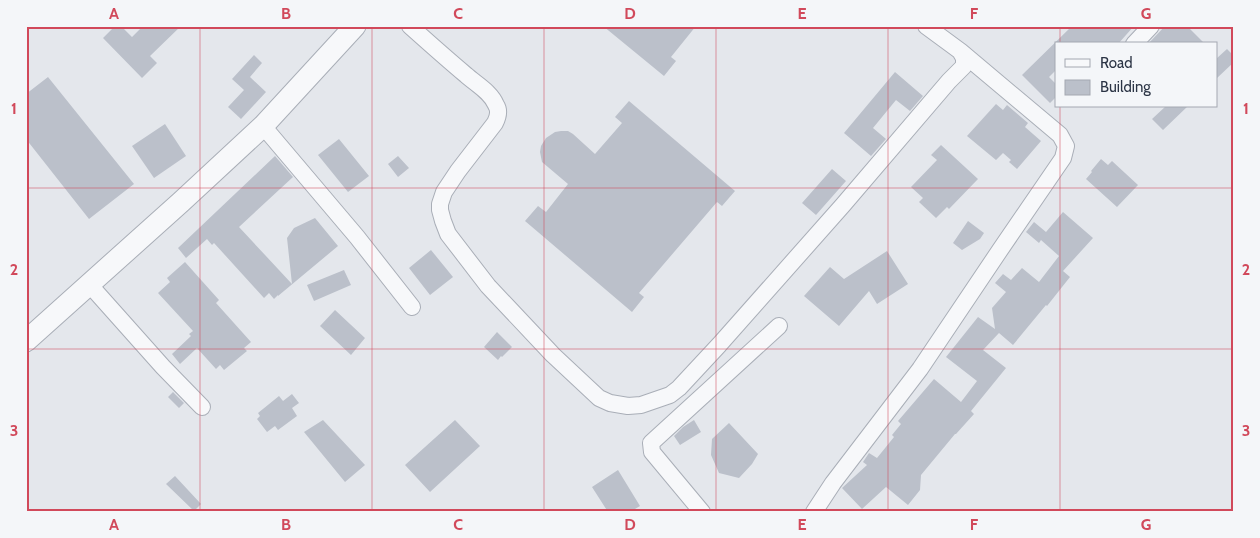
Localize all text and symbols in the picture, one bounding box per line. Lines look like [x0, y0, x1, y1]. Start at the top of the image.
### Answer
text: A [109, 4, 119, 23]
text: B [281, 4, 291, 23]
text: C [453, 4, 463, 23]
text: D [624, 4, 636, 23]
text: E [797, 4, 807, 23]
text: F [970, 4, 979, 23]
text: G [1141, 4, 1151, 23]
legend [1055, 42, 1218, 108]
text: Road [1100, 54, 1133, 72]
text: Building [1100, 78, 1151, 96]
text: 1 [11, 99, 17, 118]
text: 1 [1243, 99, 1249, 118]
text: 2 [10, 260, 18, 279]
text: 2 [1242, 260, 1250, 279]
text: 3 [10, 421, 18, 440]
text: 3 [1242, 421, 1250, 440]
text: A [109, 515, 119, 534]
text: B [281, 515, 291, 534]
text: C [453, 515, 463, 534]
text: D [624, 515, 636, 534]
text: E [797, 515, 807, 534]
text: F [970, 515, 979, 534]
text: G [1141, 515, 1151, 534]

